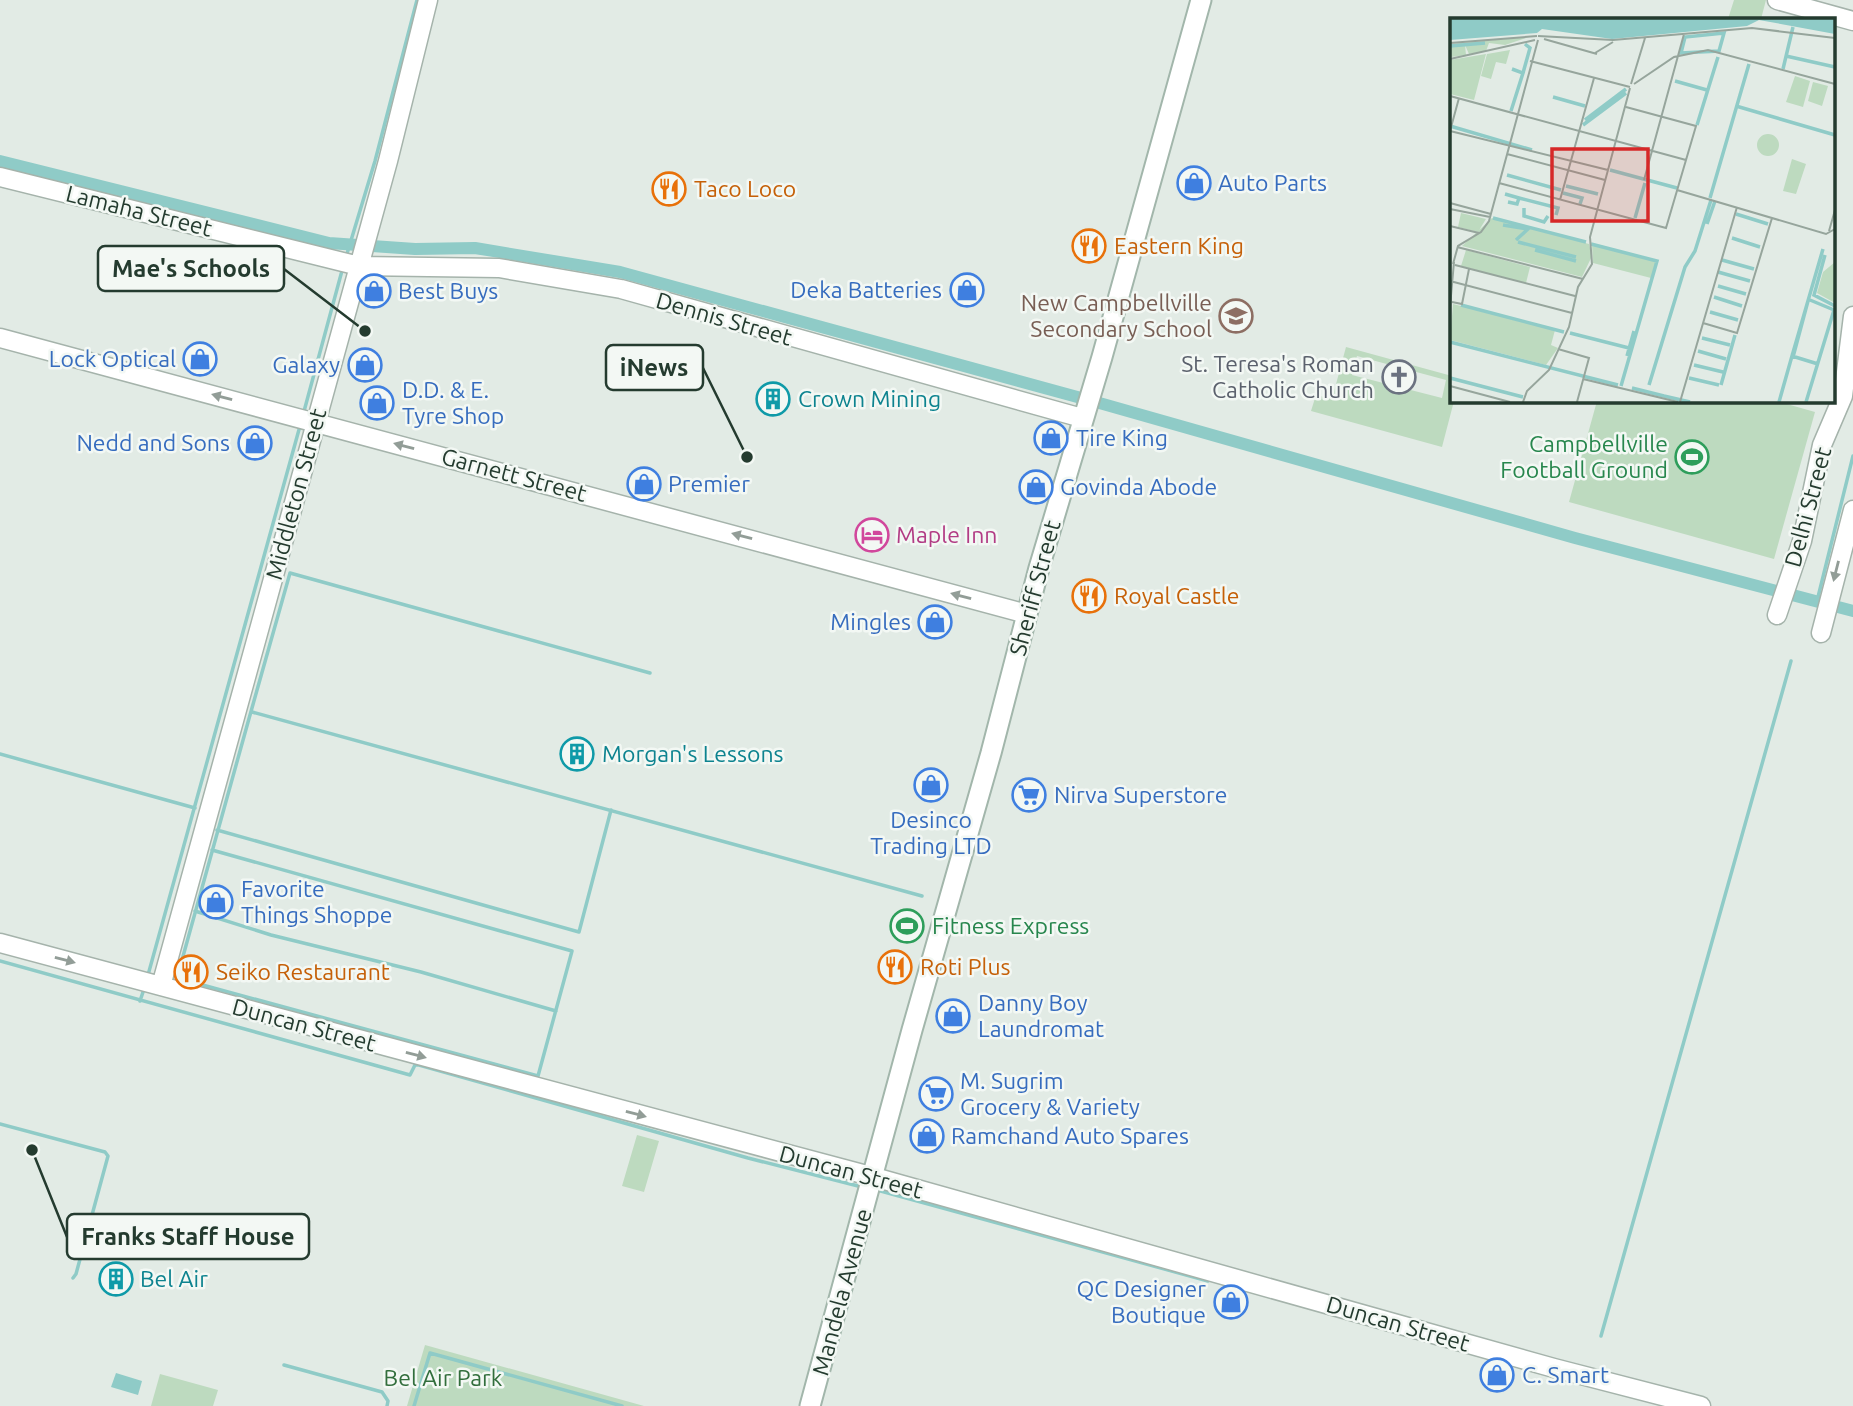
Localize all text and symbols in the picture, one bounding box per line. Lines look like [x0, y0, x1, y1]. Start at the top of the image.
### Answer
inset map [1450, 18, 1836, 402]
shop icon: Auto Parts [1175, 164, 1213, 202]
restaurant icon: Taco Loco [650, 170, 688, 208]
place label: Auto Parts [1218, 170, 1327, 195]
place label: Taco Loco [694, 176, 796, 201]
street label: Lamaha Street [63, 180, 215, 241]
restaurant icon: Eastern King [1070, 227, 1108, 265]
place label: Eastern King [1114, 233, 1244, 258]
callout: Mae's Schools [98, 246, 284, 291]
text: Mae's Schools [112, 255, 270, 282]
shop icon: Deka Batteries [948, 271, 986, 309]
shop icon: Best Buys [355, 272, 393, 310]
place label: Deka Batteries [790, 277, 942, 302]
place label: Best Buys [398, 278, 498, 303]
street label: Dennis Street [653, 287, 795, 350]
place label: New Campbellville Secondary School [1021, 290, 1212, 341]
school or university icon: New Campbellville Secondary School [1217, 297, 1255, 335]
shop icon: Lock Optical [181, 340, 219, 378]
callout: iNews [606, 345, 703, 390]
place label: Lock Optical [49, 346, 176, 371]
shop icon: Galaxy [346, 346, 384, 384]
place label: St. Teresa's Roman Catholic Church [1181, 351, 1374, 402]
place label: Galaxy [272, 352, 340, 377]
text: iNews [620, 354, 688, 381]
church icon: St. Teresa's Roman Catholic Church [1380, 358, 1418, 396]
place label: D.D. & E. Tyre Shop [402, 377, 504, 428]
building icon: Crown Mining [754, 380, 792, 418]
shop icon: D.D. & E. Tyre Shop [358, 384, 396, 422]
place label: Crown Mining [798, 386, 941, 411]
one-way arrow [211, 391, 233, 402]
street label: Middleton Street [261, 405, 330, 582]
shop icon: Tire King [1032, 419, 1070, 457]
shop icon: Nedd and Sons [236, 424, 274, 462]
place label: Tire King [1076, 425, 1168, 450]
place label: Nedd and Sons [76, 430, 230, 455]
place label: Campbellville Football Ground [1500, 431, 1668, 482]
sports icon: Campbellville Football Ground [1673, 438, 1711, 476]
one-way arrow [393, 440, 415, 451]
street label: Garnett Street [439, 443, 589, 506]
street label: Delhi Street [1780, 444, 1836, 570]
shop icon: Premier [625, 465, 663, 503]
shop icon: Govinda Abode [1017, 468, 1055, 506]
place label: Premier [668, 471, 750, 496]
place label: Govinda Abode [1060, 474, 1217, 499]
hotel icon: Maple Inn [853, 516, 891, 554]
street label: Sheriff Street [1004, 517, 1065, 658]
place label: Maple Inn [896, 522, 997, 547]
one-way arrow [731, 531, 752, 541]
one-way arrow [1830, 560, 1841, 582]
restaurant icon: Royal Castle [1070, 577, 1108, 615]
place label: Royal Castle [1114, 583, 1240, 608]
one-way arrow [950, 590, 972, 601]
shop icon: Mingles [916, 603, 954, 641]
place label: Mingles [830, 609, 911, 634]
building icon: Morgan's Lessons [558, 735, 596, 773]
place label: Morgan's Lessons [602, 741, 784, 766]
shop icon: Desinco Trading LTD [912, 766, 950, 804]
supermarket icon: Nirva Superstore [1010, 776, 1048, 814]
place label: Nirva Superstore [1054, 782, 1227, 807]
place label: Desinco Trading LTD [870, 807, 992, 858]
place label: Favorite Things Shoppe [241, 876, 392, 927]
shop icon: Favorite Things Shoppe [197, 883, 235, 921]
sports icon: Fitness Express [888, 907, 926, 945]
place label: Fitness Express [932, 913, 1089, 938]
restaurant icon: Roti Plus [876, 948, 914, 986]
restaurant icon: Seiko Restaurant [172, 953, 210, 991]
place label: Roti Plus [920, 954, 1011, 979]
one-way arrow [55, 956, 76, 966]
place label: Seiko Restaurant [216, 959, 390, 984]
place label: Danny Boy Laundromat [978, 990, 1104, 1041]
street label: Duncan Street [230, 993, 379, 1056]
shop icon: Danny Boy Laundromat [934, 997, 972, 1035]
one-way arrow [406, 1050, 428, 1061]
place label: M. Sugrim Grocery & Variety [960, 1068, 1140, 1119]
supermarket icon: M. Sugrim Grocery & Variety [917, 1075, 955, 1113]
one-way arrow [625, 1109, 647, 1120]
shop icon: Ramchand Auto Spares [908, 1117, 946, 1155]
place label: Ramchand Auto Spares [951, 1123, 1189, 1148]
street label: Duncan Street [777, 1140, 926, 1203]
street label: Mandela Avenue [807, 1206, 876, 1378]
callout: Franks Staff House [67, 1214, 309, 1259]
text: Franks Staff House [81, 1223, 295, 1250]
building icon: Bel Air [97, 1260, 135, 1298]
place label: Bel Air [140, 1266, 208, 1291]
place label: QC Designer Boutique [1077, 1276, 1206, 1327]
shop icon: QC Designer Boutique [1212, 1283, 1250, 1321]
street label: Duncan Street [1324, 1291, 1473, 1356]
shop icon: C. Smart [1478, 1356, 1516, 1394]
place label: C. Smart [1522, 1362, 1609, 1387]
park label: Bel Air Park [384, 1365, 503, 1390]

